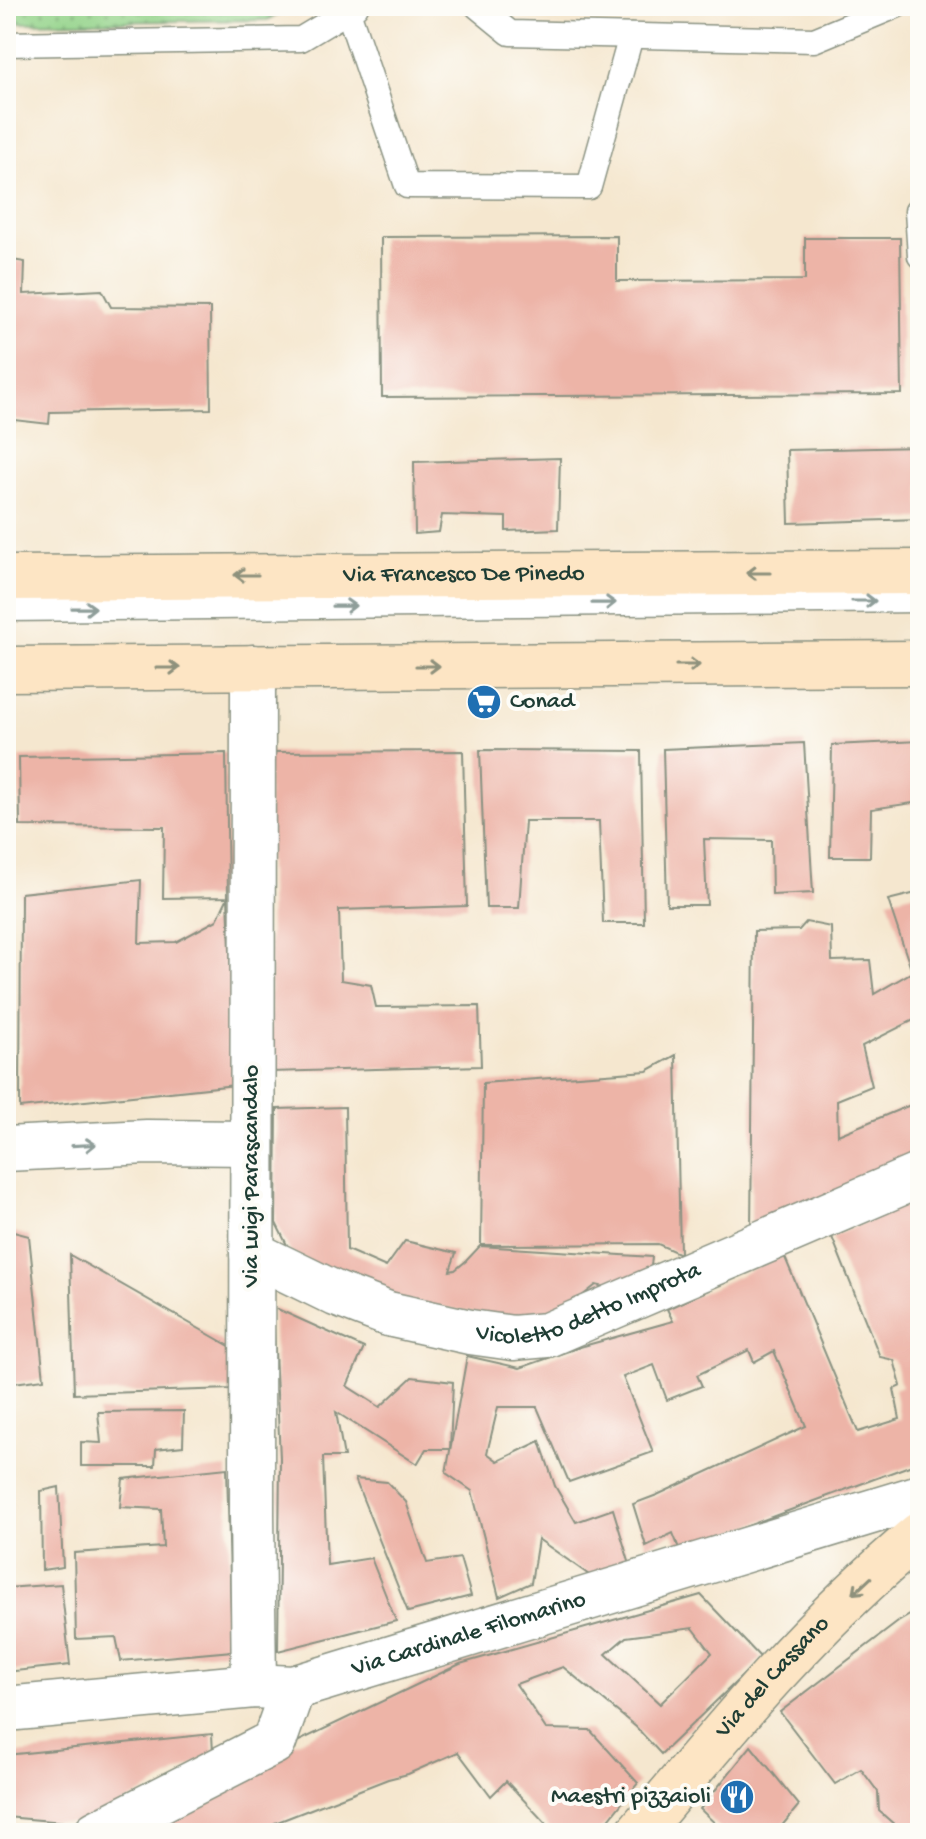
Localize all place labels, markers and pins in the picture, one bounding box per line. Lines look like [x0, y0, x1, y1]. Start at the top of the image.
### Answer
supermarket icon: Conad [465, 683, 503, 721]
place label: Conad [510, 688, 576, 717]
restaurant icon: Maestri pizzaioli [718, 1778, 756, 1816]
place label: Maestri pizzaioli [551, 1783, 711, 1812]

